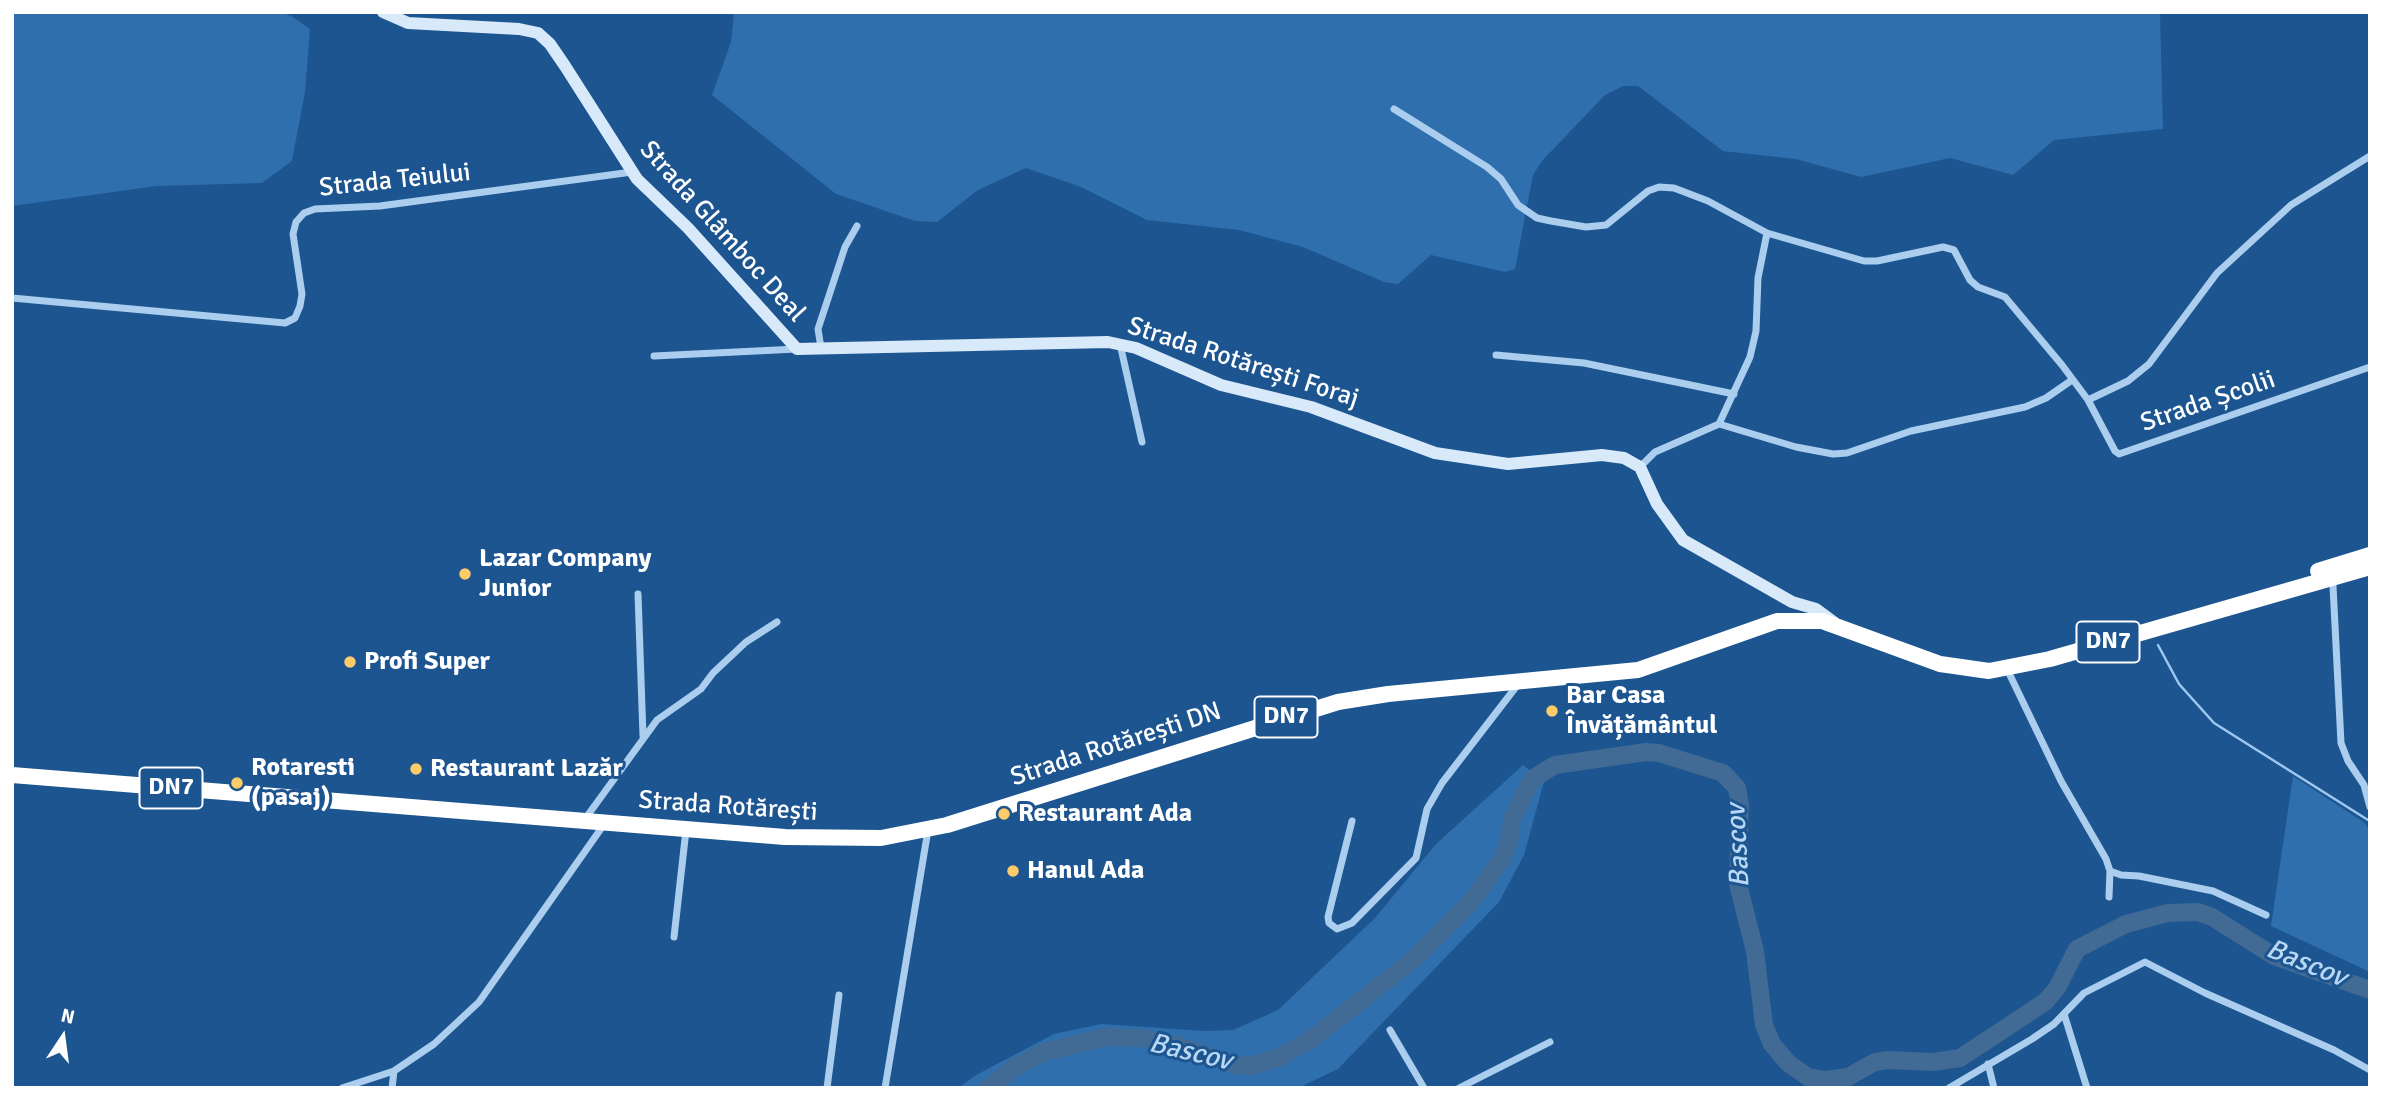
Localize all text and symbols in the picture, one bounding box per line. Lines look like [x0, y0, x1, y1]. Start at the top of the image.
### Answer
street label: Strada Glâmboc Deal [632, 135, 812, 329]
street label: Strada Teiului [318, 158, 472, 204]
street label: Strada Rotărești Foraj [1123, 311, 1363, 415]
street label: Strada Școlii [2137, 364, 2279, 440]
place label: Lazar Company Junior [479, 543, 651, 604]
marker: Lazar Company Junior [457, 566, 473, 582]
road number: DN7 [2076, 622, 2140, 662]
place label: Profi Super [364, 646, 490, 678]
marker: Profi Super [342, 654, 358, 670]
place label: Bar Casa Învățământul [1566, 680, 1717, 742]
street label: Strada Rotărești DN [1007, 696, 1225, 794]
road number: DN7 [1254, 696, 1318, 738]
marker: Bar Casa Învățământul [1544, 703, 1560, 719]
place label: Rotaresti (pasaj) [251, 752, 355, 814]
place label: Restaurant Lazăr [430, 753, 623, 785]
marker: Restaurant Lazăr [408, 761, 424, 777]
road number: DN7 [140, 768, 202, 808]
marker: Rotaresti (pasaj) [229, 775, 245, 791]
street label: Strada Rotărești [637, 785, 819, 829]
place label: Restaurant Ada [1018, 798, 1192, 830]
water label: Bascov [1720, 803, 1758, 889]
marker: Restaurant Ada [996, 806, 1012, 822]
place label: Hanul Ada [1027, 855, 1144, 887]
marker: Hanul Ada [1005, 863, 1021, 879]
water label: Bascov [2261, 933, 2351, 995]
north arrow [28, 1002, 98, 1072]
text: N [59, 1003, 77, 1030]
water label: Bascov [1146, 1027, 1234, 1079]

